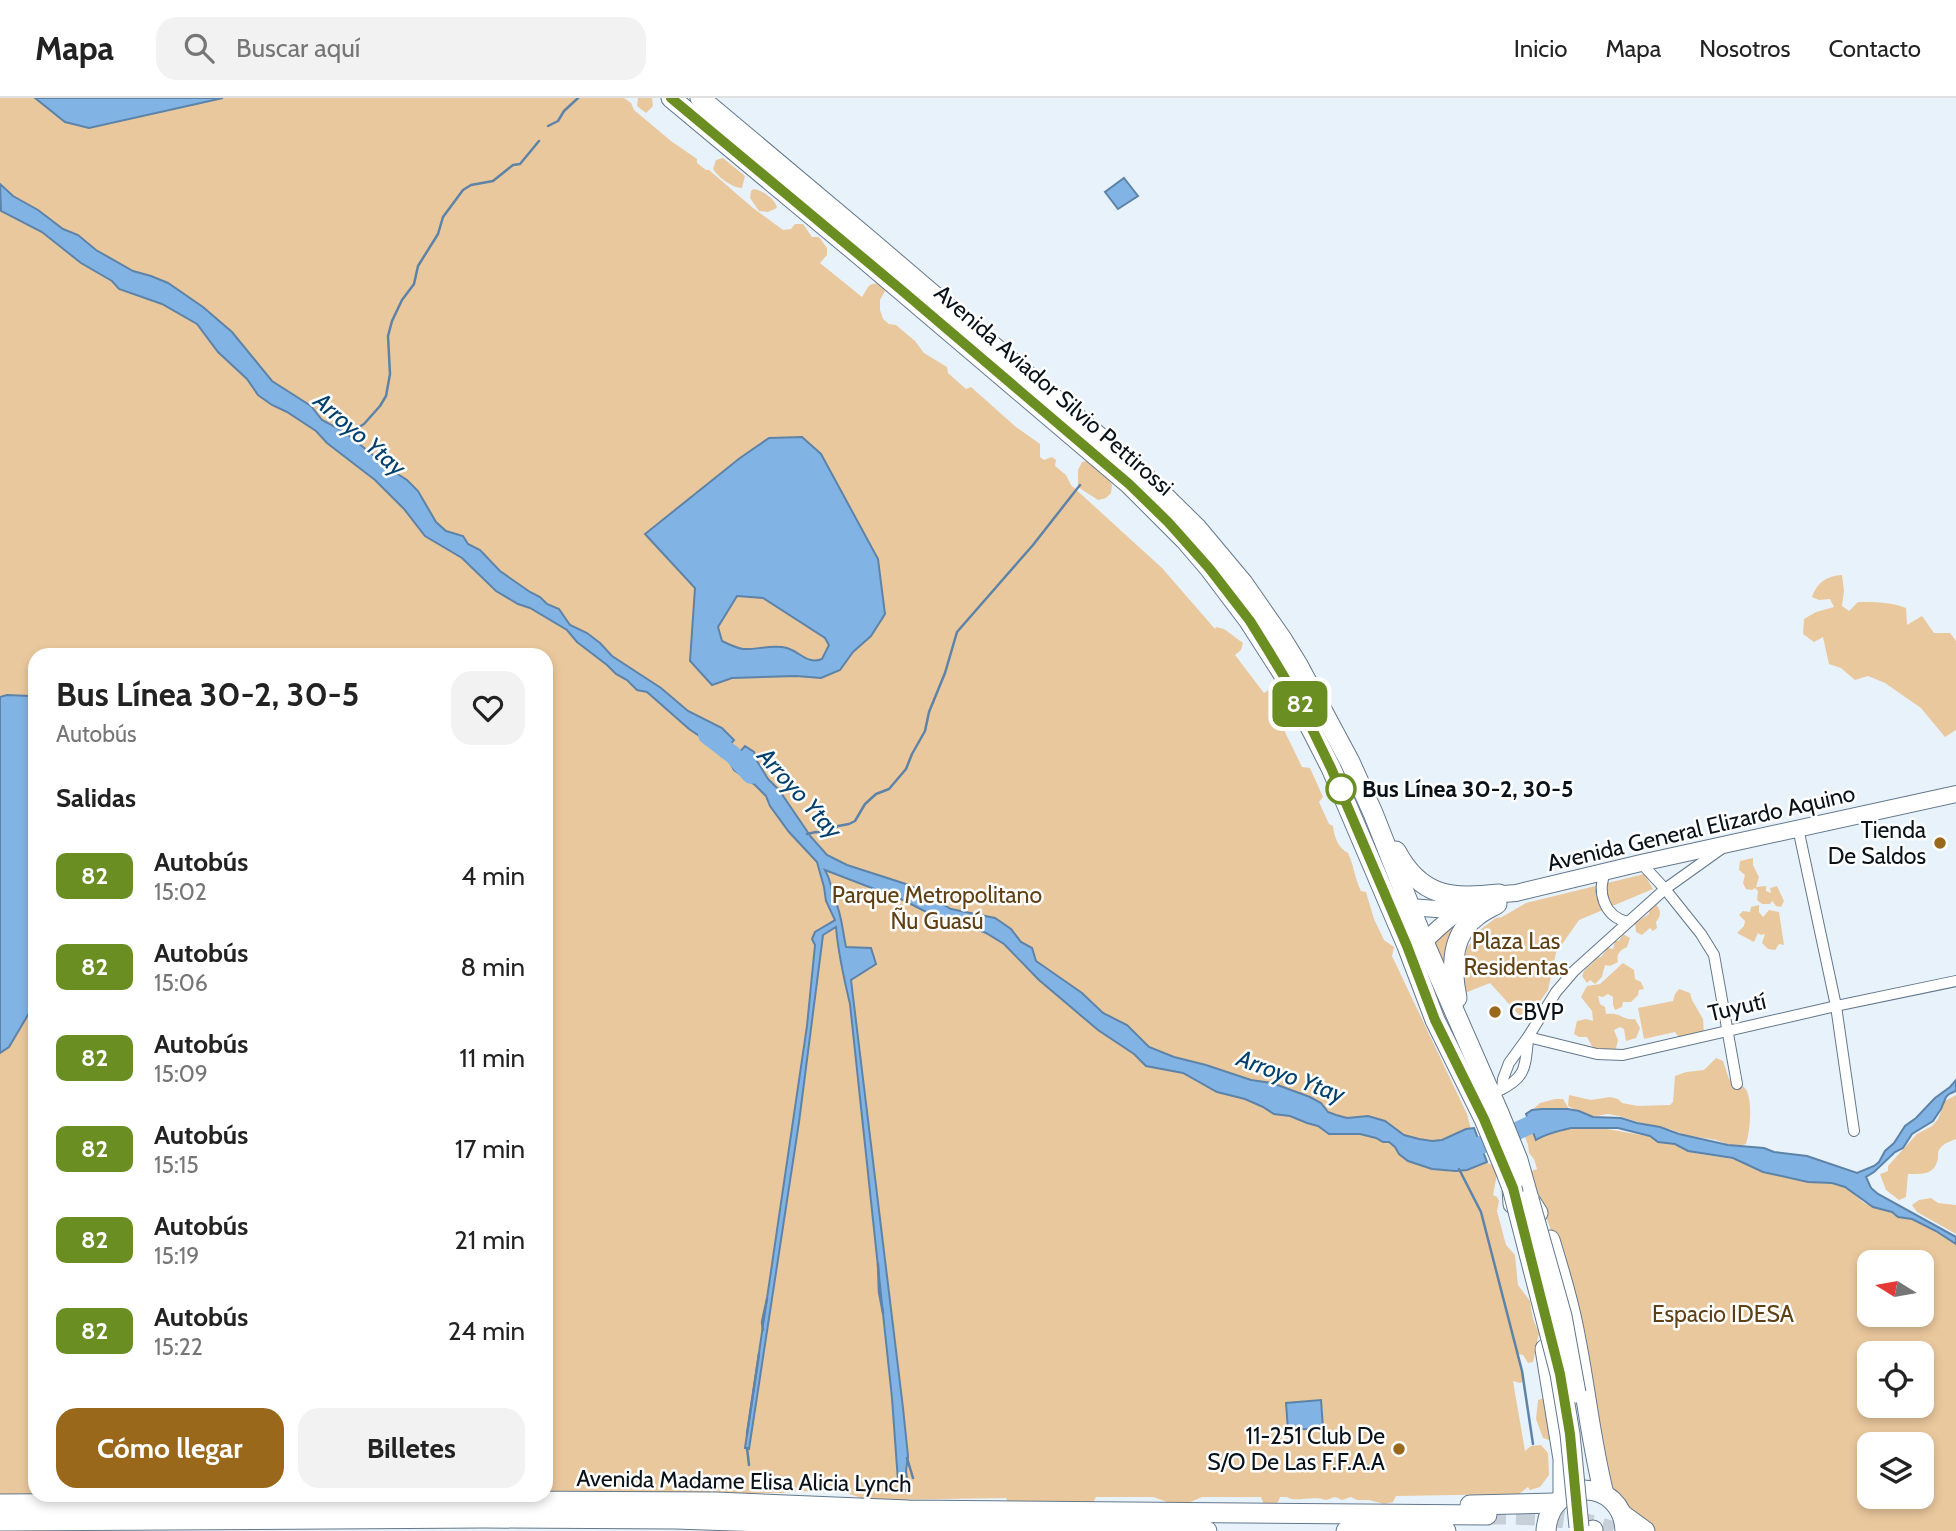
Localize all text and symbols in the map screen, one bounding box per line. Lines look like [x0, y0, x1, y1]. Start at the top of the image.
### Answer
search box [156, 17, 646, 80]
text: Mapa [35, 28, 114, 68]
icon: search [180, 29, 218, 67]
text: Buscar aquí [236, 32, 360, 64]
text: Inicio [1514, 34, 1567, 63]
text: Mapa [1605, 34, 1661, 63]
text: Nosotros [1699, 34, 1790, 63]
text: Contacto [1828, 34, 1921, 63]
street label: Avenida Aviador Silvio Pettirossi [929, 279, 1179, 501]
water label: Arroyo Ytay [307, 386, 413, 482]
button: heart [451, 671, 525, 745]
text: Bus Línea 30-2, 30-5 [56, 674, 359, 714]
line badge: 82 [1268, 681, 1332, 727]
text: 82 [1286, 689, 1314, 718]
text: Autobús [56, 720, 137, 748]
water label: Arroyo Ytay [751, 741, 849, 845]
marker: Bus Línea 30-2, 30-5 [1326, 774, 1356, 804]
place label: Bus Línea 30-2, 30-5 [1362, 775, 1573, 803]
street label: Avenida General Elizardo Aquino [1544, 779, 1858, 877]
text: Salidas [56, 782, 136, 814]
place label: Tienda De Saldos [1828, 816, 1926, 870]
marker: Tienda De Saldos [1932, 835, 1948, 851]
text: Autobús [154, 846, 248, 878]
text: 4 min [461, 860, 525, 892]
text: 82 [81, 861, 108, 890]
text: 15:02 [154, 878, 207, 906]
park label: Parque Metropolitano Ñu Guasú [832, 881, 1042, 935]
park label: Plaza Las Residentas [1463, 927, 1569, 981]
text: Autobús [154, 937, 248, 969]
text: 8 min [461, 951, 525, 983]
text: 82 [81, 952, 108, 981]
text: 15:06 [154, 969, 208, 997]
street label: Tuyutí [1705, 987, 1769, 1027]
place label: CBVP [1509, 998, 1564, 1026]
marker: CBVP [1487, 1004, 1503, 1020]
text: Autobús [154, 1028, 248, 1060]
text: 11 min [459, 1042, 525, 1074]
text: 82 [81, 1043, 108, 1072]
water label: Arroyo Ytay [1232, 1043, 1350, 1109]
text: 15:09 [154, 1060, 208, 1088]
text: Autobús [154, 1119, 248, 1151]
text: 17 min [455, 1133, 525, 1165]
text: 82 [81, 1134, 108, 1163]
text: 15:15 [154, 1151, 199, 1179]
text: Autobús [154, 1210, 248, 1242]
text: 21 min [454, 1224, 525, 1256]
text: 82 [81, 1225, 108, 1254]
text: 15:19 [154, 1242, 199, 1270]
north arrow [1857, 1250, 1934, 1326]
map controls [1857, 1250, 1934, 1509]
park label: Espacio IDESA [1652, 1300, 1794, 1328]
text: Autobús [154, 1301, 248, 1333]
text: 24 min [448, 1315, 525, 1347]
text: 82 [81, 1316, 108, 1345]
text: 15:22 [154, 1333, 203, 1361]
button: locate [1857, 1341, 1934, 1418]
button: Cómo llegar [56, 1408, 284, 1488]
button: Billetes [298, 1408, 525, 1488]
place label: 11-251 Club De S/O De Las F.F.A.A [1207, 1422, 1385, 1476]
button: layers [1857, 1432, 1934, 1509]
marker: 11-251 Club De S/O De Las F.F.A.A [1391, 1441, 1407, 1457]
street label: Avenida Madame Elisa Alicia Lynch [576, 1464, 912, 1498]

